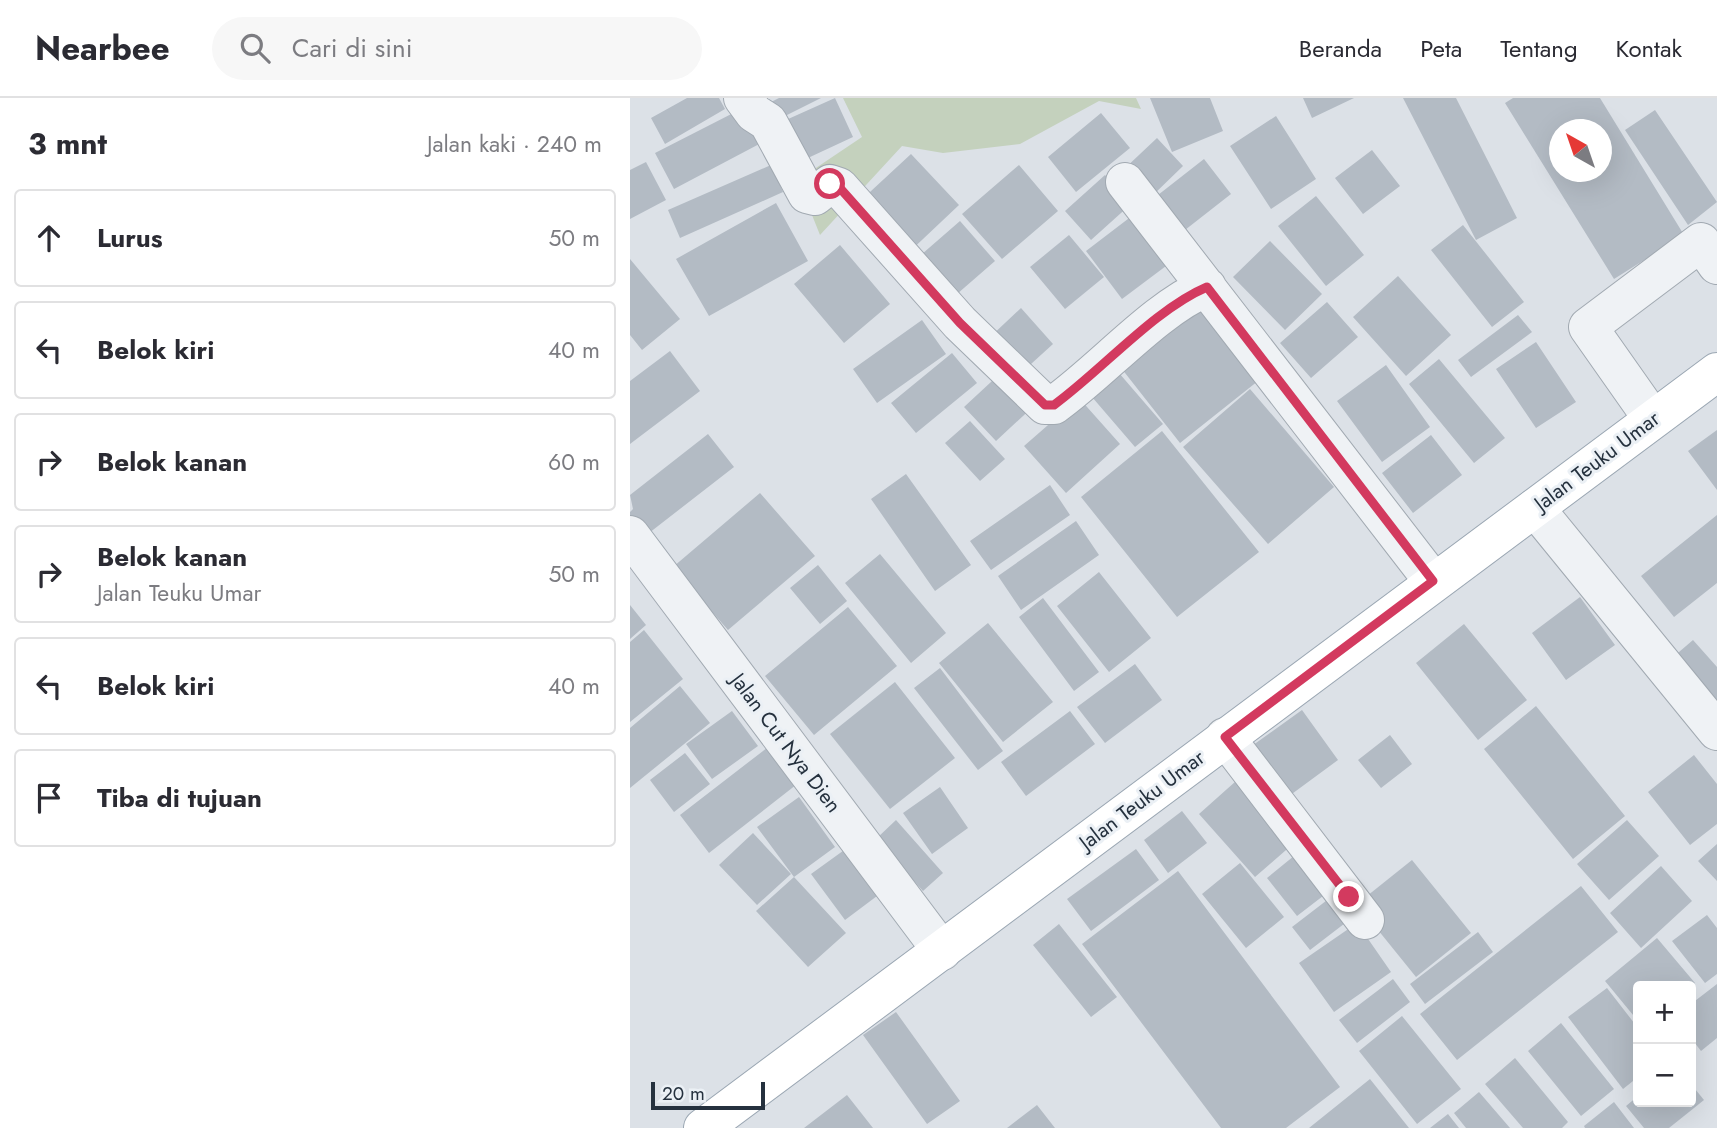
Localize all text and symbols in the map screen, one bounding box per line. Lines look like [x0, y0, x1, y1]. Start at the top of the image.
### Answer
search box [212, 17, 702, 80]
text: Nearbee [35, 25, 170, 72]
icon: search [236, 29, 274, 67]
text: Cari di sini [292, 29, 412, 67]
text: Beranda [1299, 31, 1382, 66]
text: Peta [1420, 31, 1462, 66]
text: Tentang [1500, 31, 1578, 66]
text: Kontak [1616, 31, 1682, 66]
north arrow [1549, 119, 1612, 182]
text: 3 mnt [28, 122, 107, 165]
text: Jalan kaki · 240 m [427, 127, 602, 161]
route start [814, 168, 845, 199]
icon: ahead [30, 219, 68, 257]
text: Lurus [97, 219, 163, 257]
text: 50 m [548, 221, 600, 255]
icon: left [30, 331, 68, 369]
text: Belok kiri [97, 331, 214, 369]
text: 40 m [548, 333, 600, 367]
street label: Jalan Teuku Umar [1526, 403, 1667, 520]
icon: right [30, 443, 68, 481]
text: Belok kanan [97, 443, 247, 481]
text: 60 m [548, 445, 600, 479]
text: Belok kanan [97, 538, 247, 576]
icon: right [30, 555, 68, 593]
text: 50 m [548, 557, 600, 591]
text: Jalan Teuku Umar [97, 576, 261, 610]
street label: Jalan Cut Nya Dien [722, 665, 848, 819]
icon: left [30, 667, 68, 705]
text: Belok kiri [97, 667, 214, 705]
text: 40 m [548, 669, 600, 703]
street label: Jalan Teuku Umar [1071, 742, 1212, 859]
icon: arrive [30, 779, 68, 817]
text: Tiba di tujuan [97, 779, 262, 817]
route end [1333, 881, 1364, 912]
map controls [1633, 981, 1696, 1107]
button: + [1633, 981, 1696, 1044]
button: − [1633, 1044, 1696, 1107]
scale bar [651, 1079, 765, 1111]
text: 20 m [662, 1080, 705, 1107]

